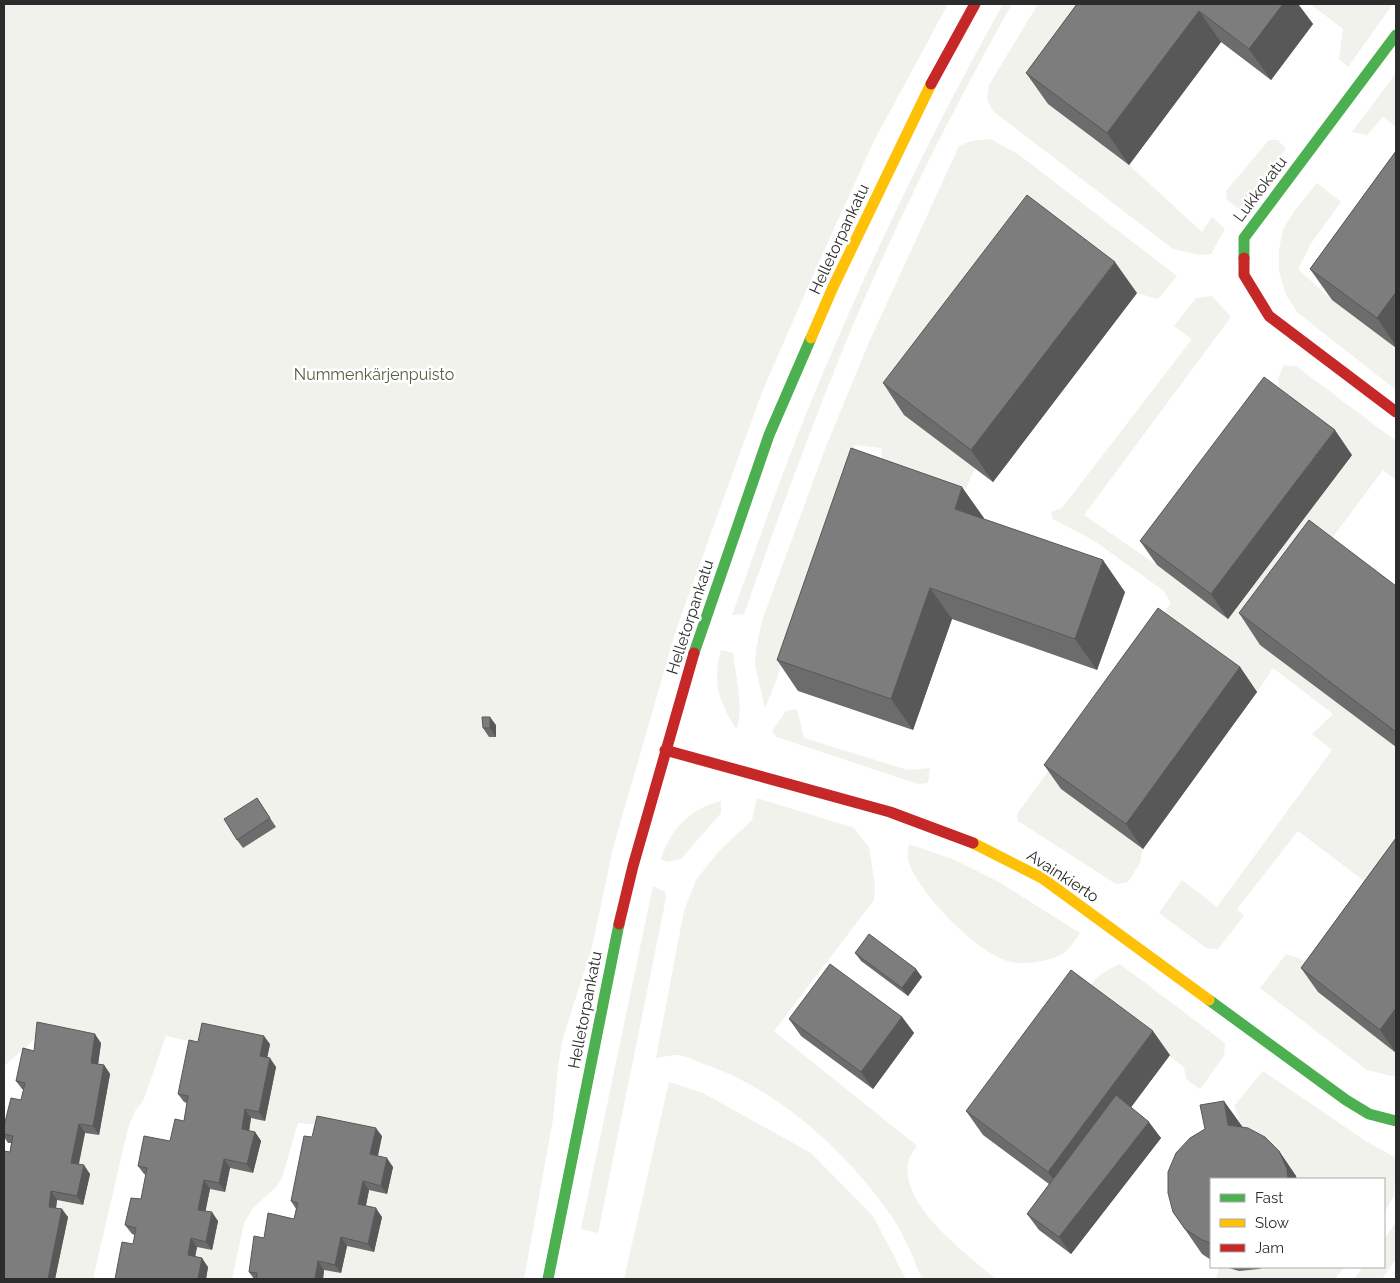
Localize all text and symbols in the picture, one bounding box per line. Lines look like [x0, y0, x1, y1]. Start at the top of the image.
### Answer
street label: Lukkokatu [1229, 153, 1291, 225]
street label: Helletorpankatu [805, 181, 873, 297]
park label: Nummenkärjenpuisto [294, 365, 454, 384]
street label: Helletorpankatu [663, 557, 717, 677]
street label: Avainkierto [1023, 846, 1103, 906]
street label: Helletorpankatu [564, 950, 606, 1070]
legend [1210, 1178, 1385, 1268]
text: Fast [1255, 1189, 1283, 1207]
text: Slow [1255, 1214, 1289, 1232]
text: Jam [1255, 1239, 1284, 1257]

